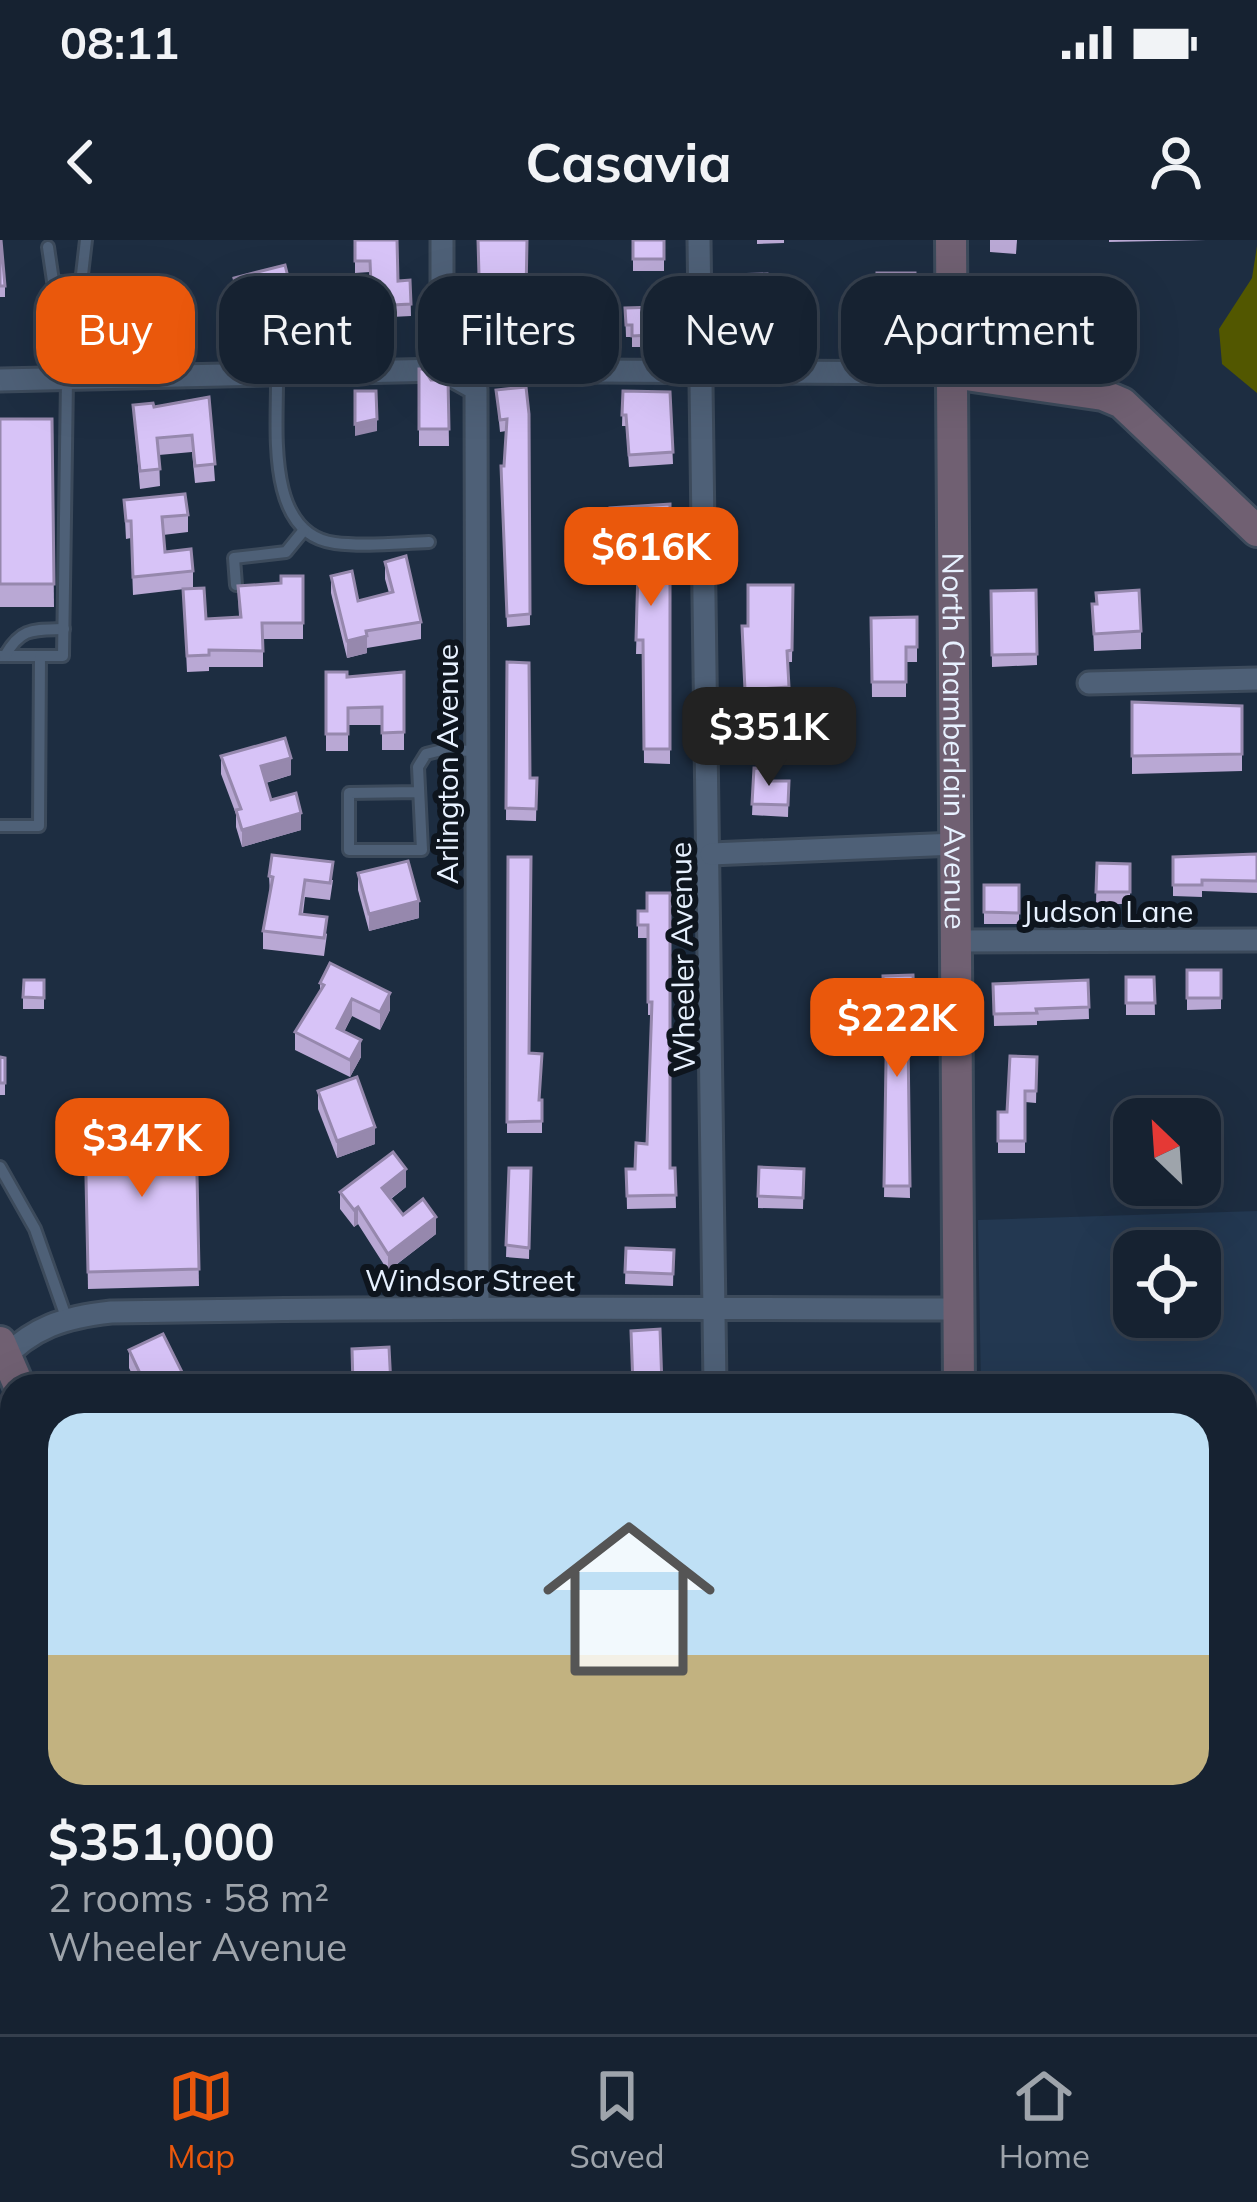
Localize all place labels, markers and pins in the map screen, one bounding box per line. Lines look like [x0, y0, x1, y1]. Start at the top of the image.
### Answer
pin: $616K [567, 507, 735, 609]
pin: $351K [685, 687, 853, 789]
pin: $222K [813, 978, 981, 1080]
pin: $347K [58, 1098, 226, 1200]

